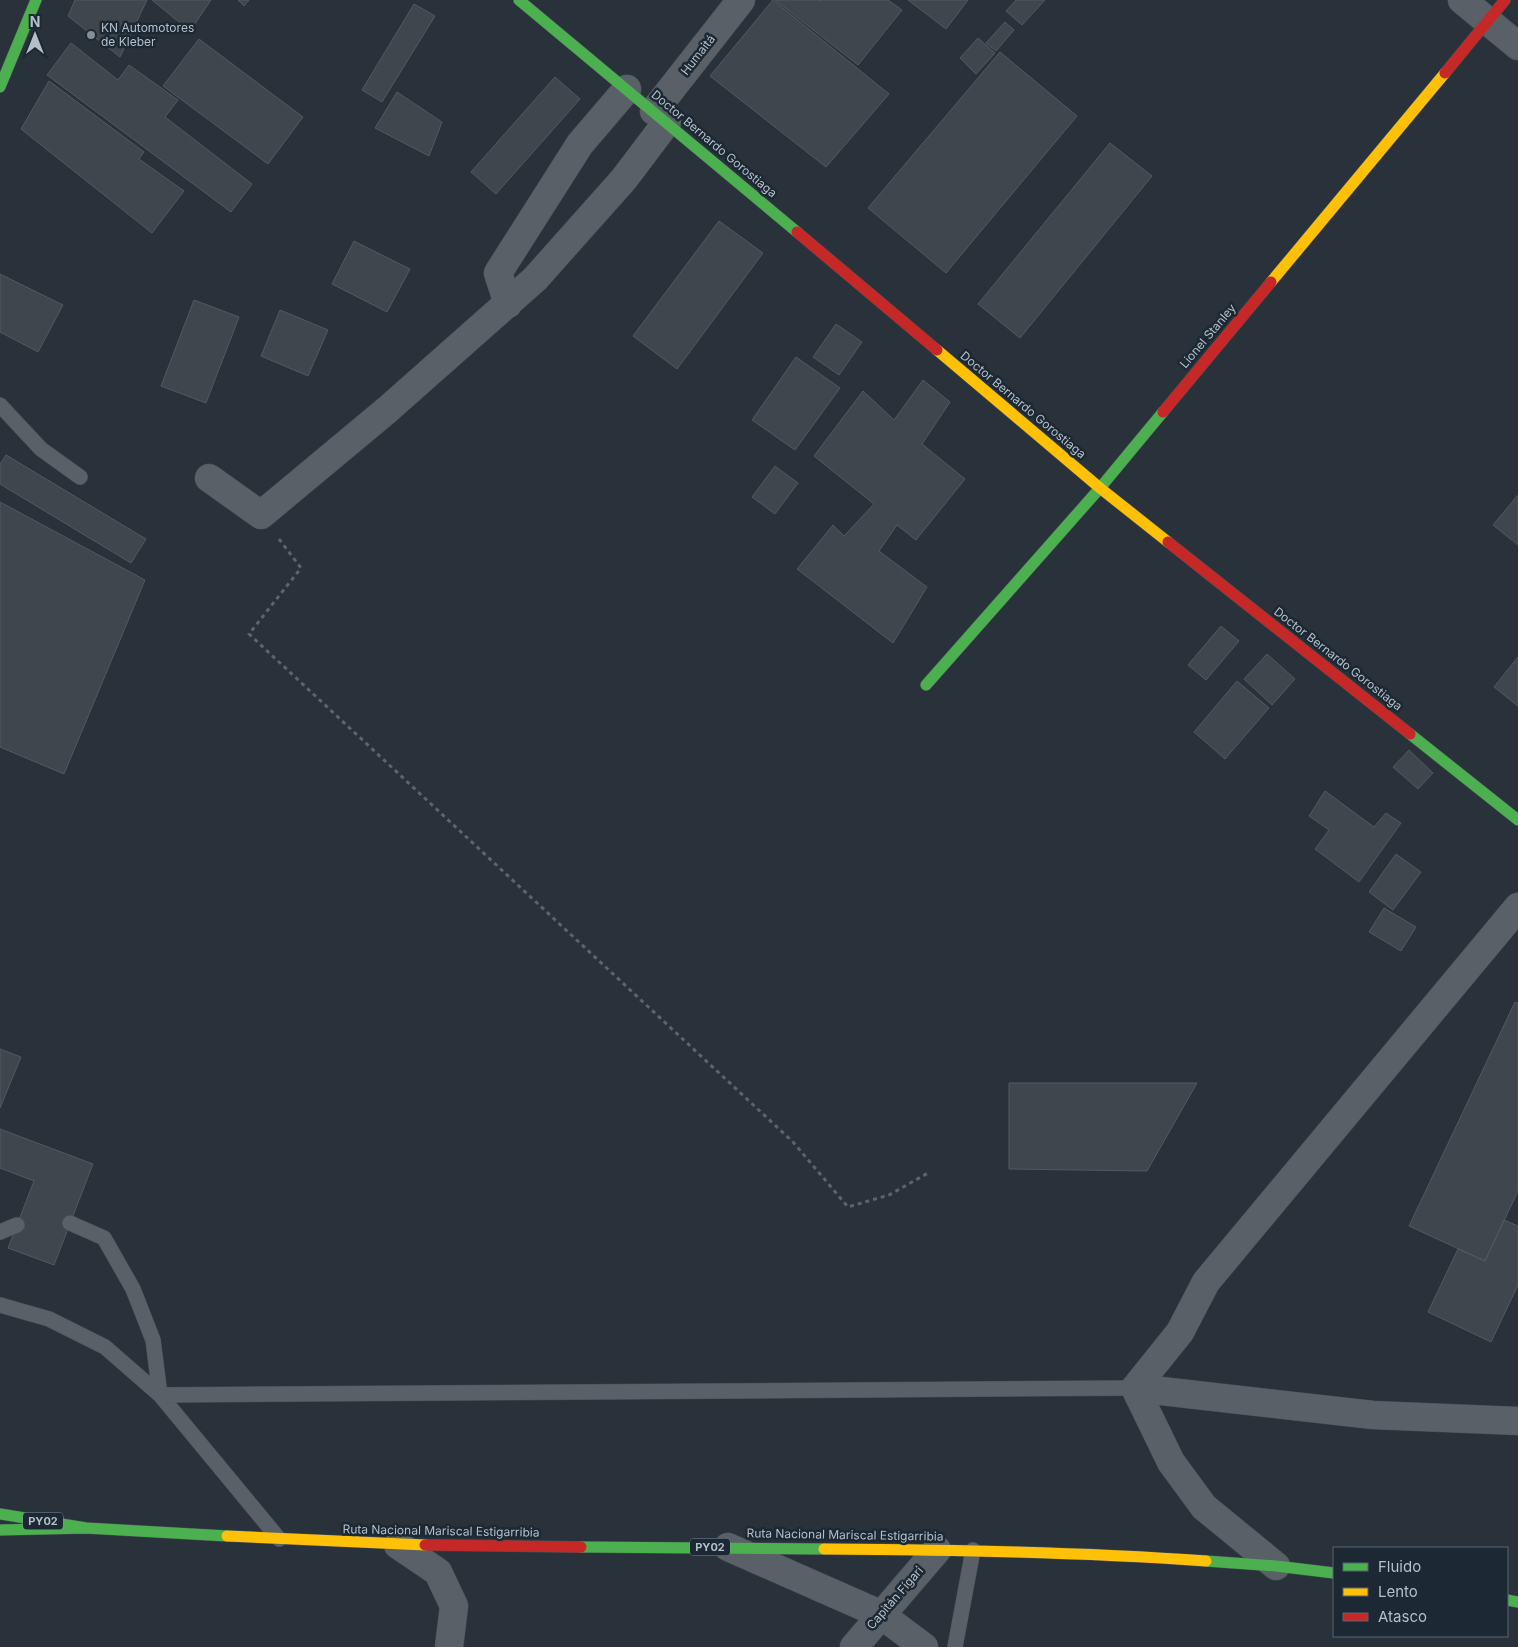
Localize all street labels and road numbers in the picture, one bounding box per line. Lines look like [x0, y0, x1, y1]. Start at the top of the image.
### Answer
street label: Humaitá [677, 32, 718, 78]
street label: Doctor Bernardo Gorostiaga [649, 87, 780, 200]
street label: Lionel Stanley [1176, 300, 1239, 371]
street label: Doctor Bernardo Gorostiaga [958, 348, 1089, 461]
street label: Doctor Bernardo Gorostiaga [1271, 604, 1406, 713]
road number: PY02 [23, 1512, 63, 1530]
street label: Ruta Nacional Mariscal Estigarribia [342, 1521, 540, 1540]
street label: Ruta Nacional Mariscal Estigarribia [746, 1525, 944, 1544]
road number: PY02 [690, 1538, 730, 1555]
street label: Capitán Figari [863, 1563, 926, 1632]

